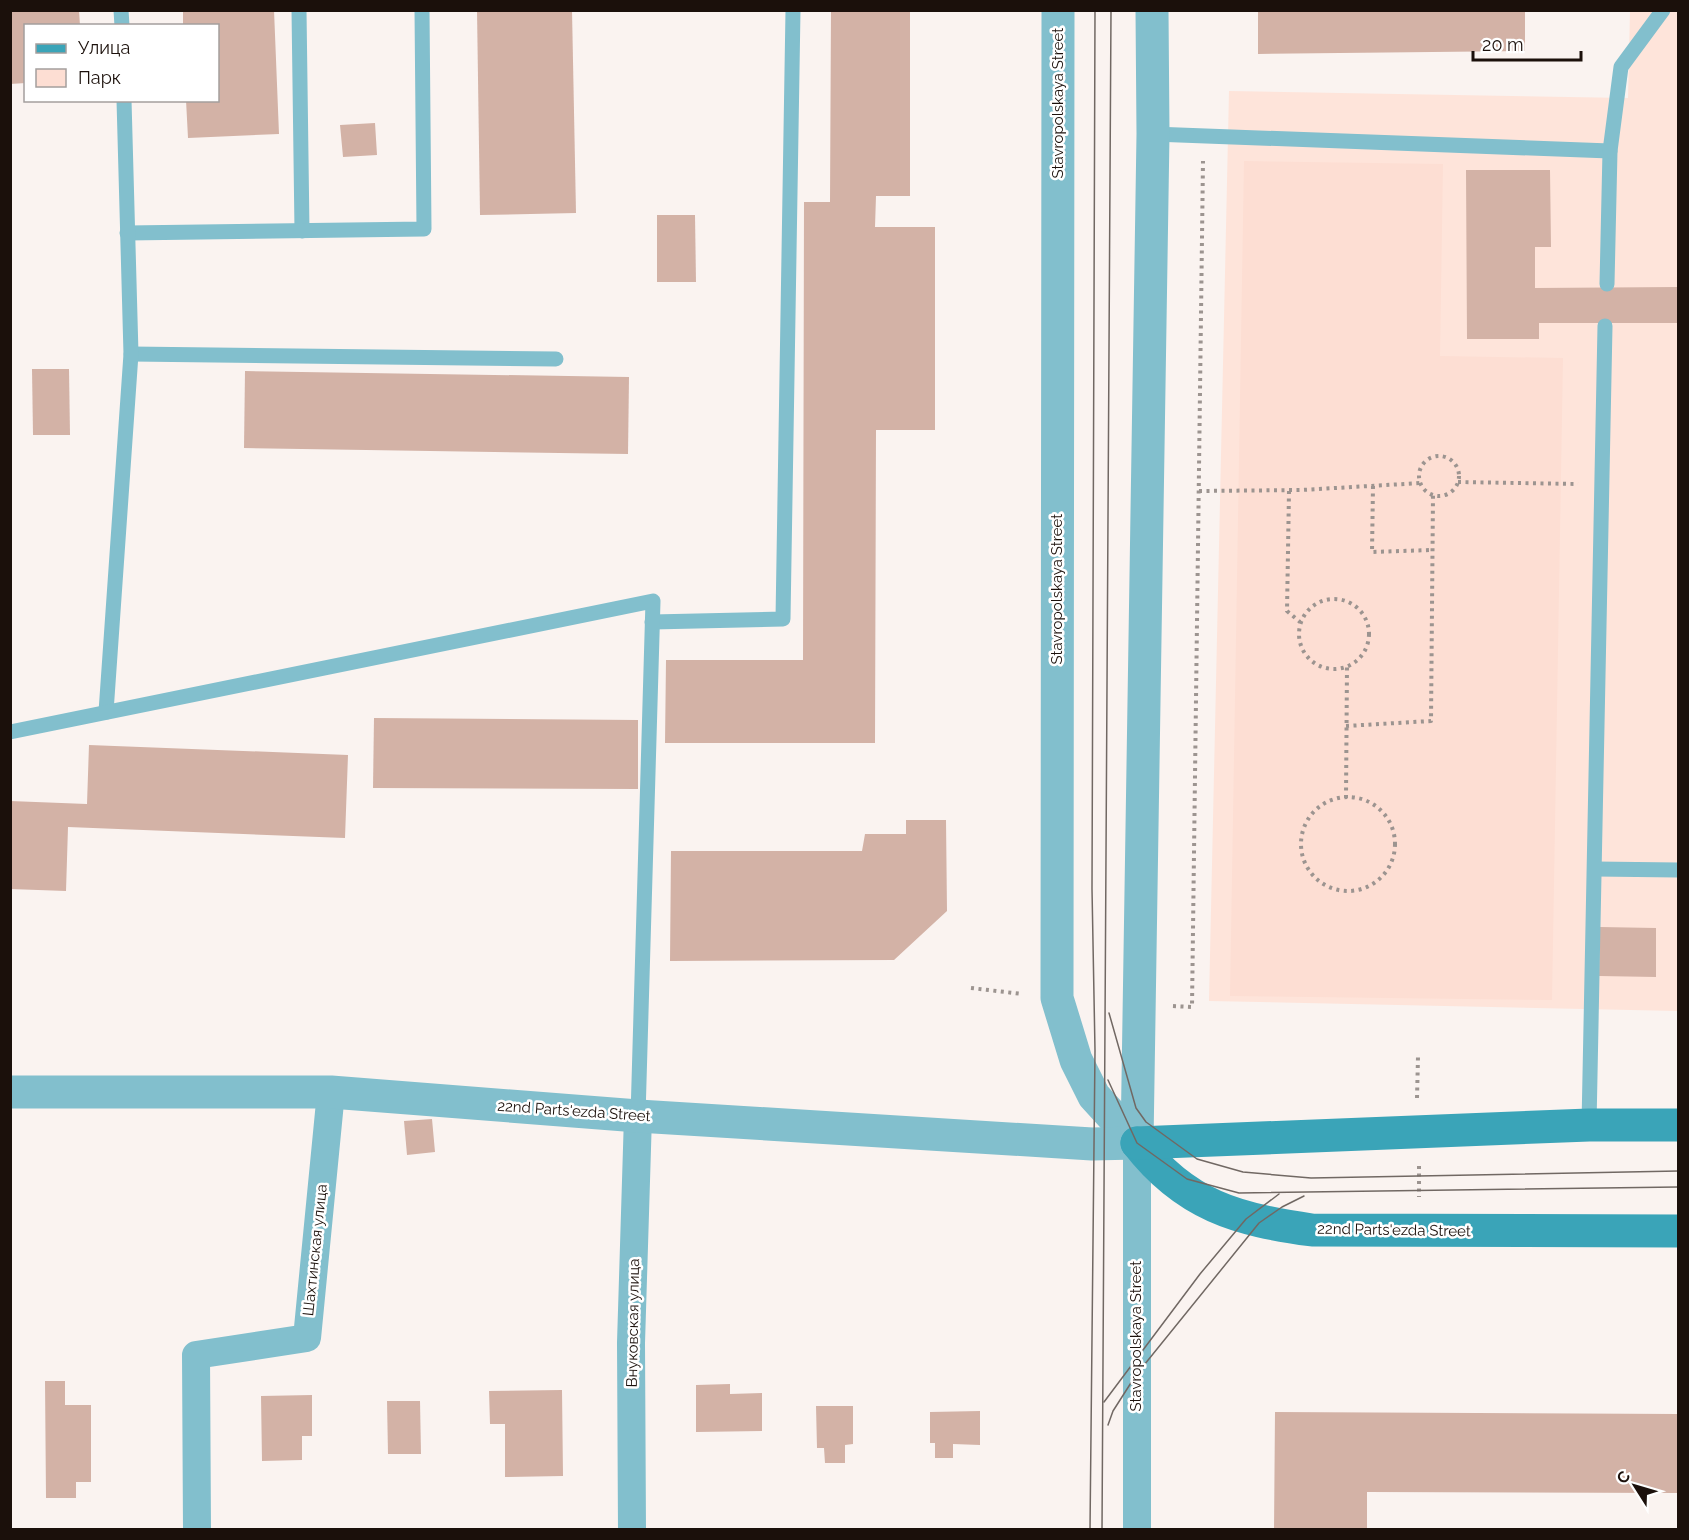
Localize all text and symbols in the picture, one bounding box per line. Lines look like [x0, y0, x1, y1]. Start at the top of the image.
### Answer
legend [24, 24, 219, 102]
scale bar [1473, 24, 1581, 62]
street label: Stavropolskaya Street [1049, 28, 1067, 178]
text: 20 m [1482, 34, 1524, 55]
text: Улица [78, 37, 130, 58]
text: Парк [78, 67, 121, 88]
street label: Stavropolskaya Street [1048, 514, 1066, 664]
street label: 22nd Parts'ezda Street [497, 1097, 651, 1125]
street label: Шахтинская улица [299, 1183, 331, 1317]
street label: 22nd Parts'ezda Street [1317, 1220, 1471, 1240]
street label: Внуковская улица [623, 1258, 643, 1388]
street label: Stavropolskaya Street [1127, 1261, 1145, 1411]
north arrow [1605, 1456, 1665, 1516]
text: С [1613, 1467, 1634, 1487]

